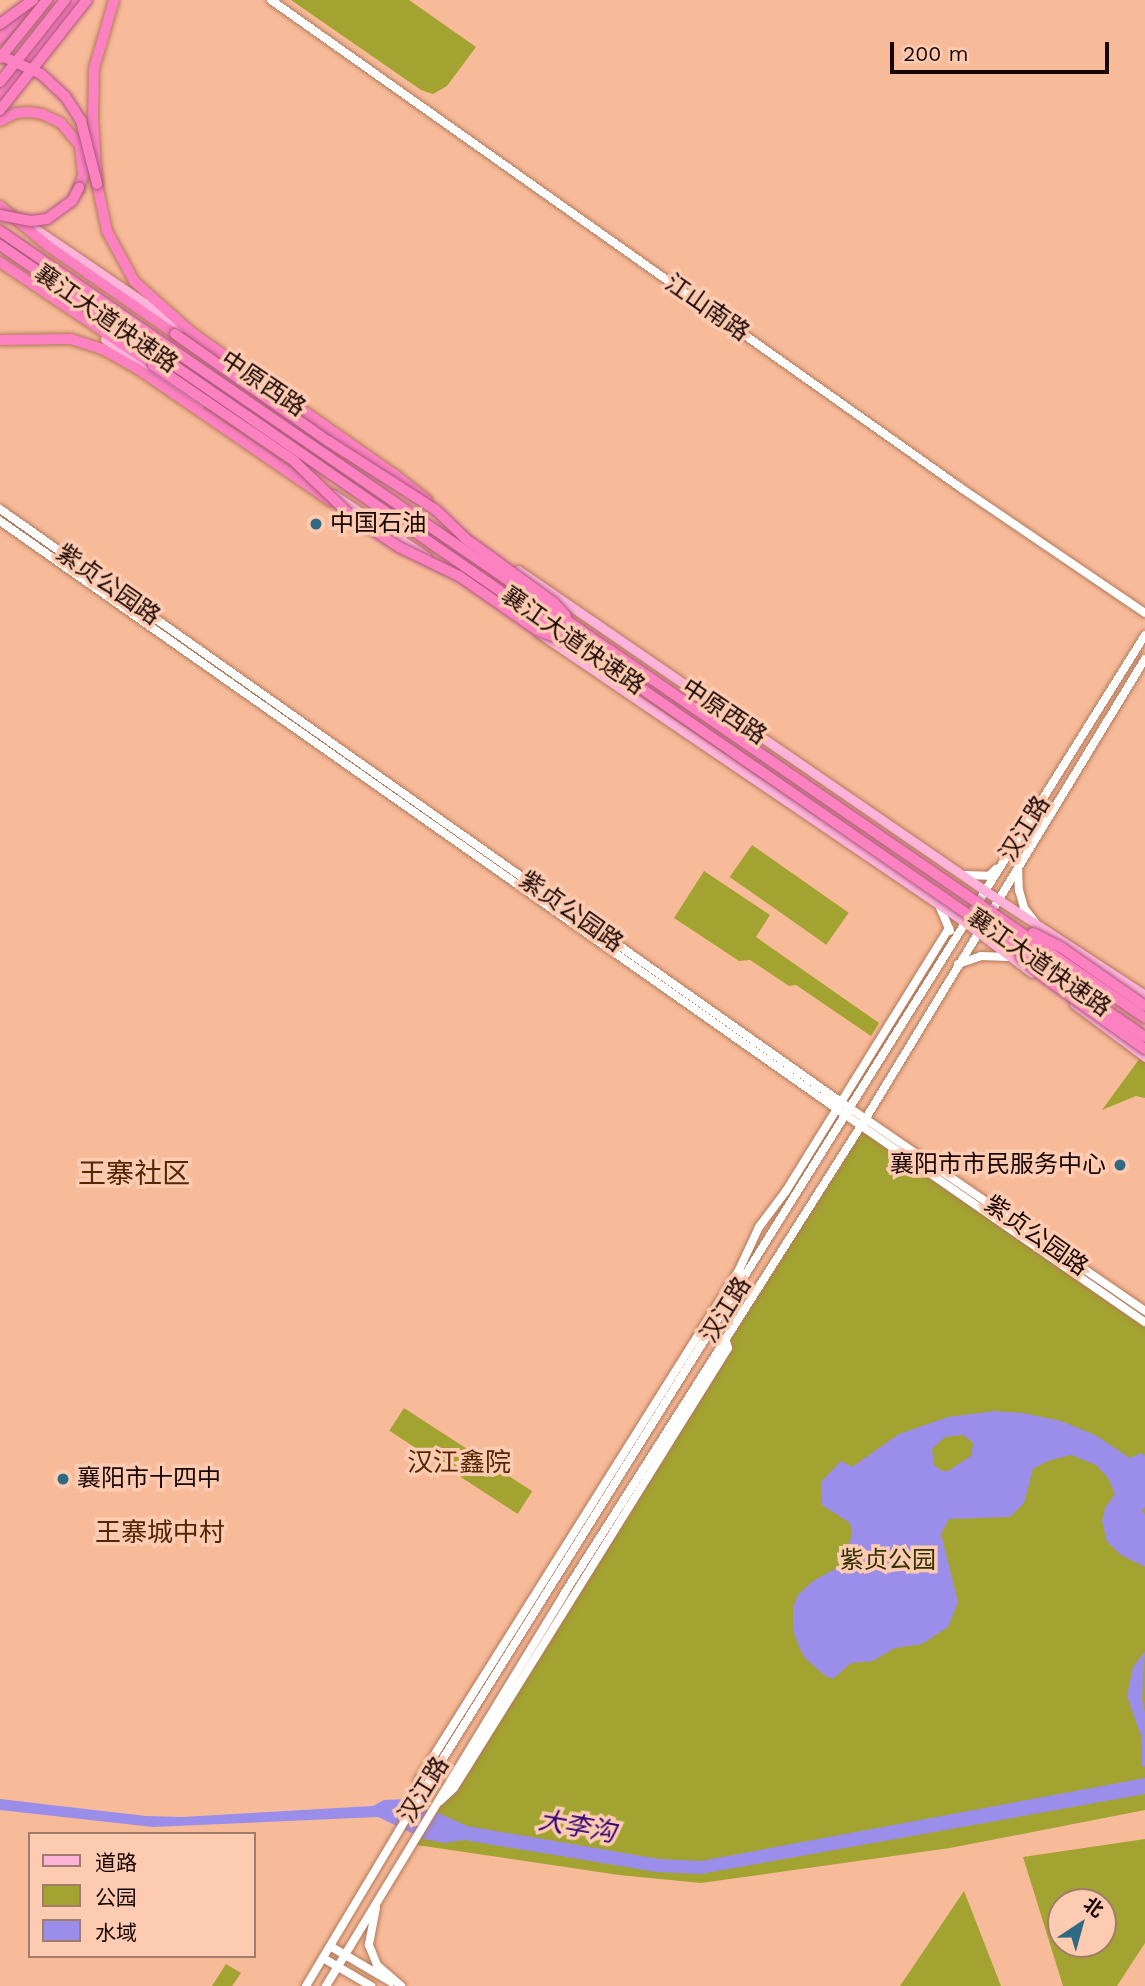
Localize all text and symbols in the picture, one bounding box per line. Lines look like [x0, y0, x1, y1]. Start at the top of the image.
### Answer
scale bar [893, 28, 1112, 72]
text: 200 m [903, 41, 969, 66]
street label: 襄江大道快速路 [29, 259, 183, 379]
street label: 江山南路 [659, 269, 755, 347]
street label: 中原西路 [215, 345, 311, 423]
place label: 中国石油 [330, 510, 426, 538]
marker: 中国石油 [308, 516, 324, 532]
street label: 紫贞公园路 [51, 539, 165, 631]
street label: 襄江大道快速路 [496, 581, 650, 701]
street label: 中原西路 [676, 673, 772, 751]
street label: 汉江路 [994, 791, 1056, 867]
street label: 紫贞公园路 [514, 866, 628, 958]
street label: 襄江大道快速路 [962, 903, 1116, 1023]
place label: 襄阳市市民服务中心 [890, 1151, 1106, 1179]
district label: 王寨社区 [78, 1157, 190, 1191]
marker: 襄阳市市民服务中心 [1112, 1157, 1128, 1173]
street label: 紫贞公园路 [979, 1190, 1093, 1282]
street label: 汉江路 [695, 1272, 757, 1348]
district label: 汉江鑫院 [407, 1447, 511, 1479]
place label: 襄阳市十四中 [77, 1465, 221, 1493]
marker: 襄阳市十四中 [55, 1471, 71, 1487]
district label: 王寨城中村 [95, 1517, 225, 1549]
park label: 紫贞公园 [840, 1547, 936, 1575]
street label: 汉江路 [393, 1752, 455, 1828]
water label: 大李沟 [536, 1805, 618, 1849]
legend [28, 1832, 256, 1958]
text: 道路 [95, 1850, 137, 1875]
text: 公园 [95, 1885, 137, 1910]
north arrow [1047, 1888, 1117, 1958]
text: 北 [1079, 1892, 1108, 1922]
text: 水域 [95, 1920, 137, 1945]

